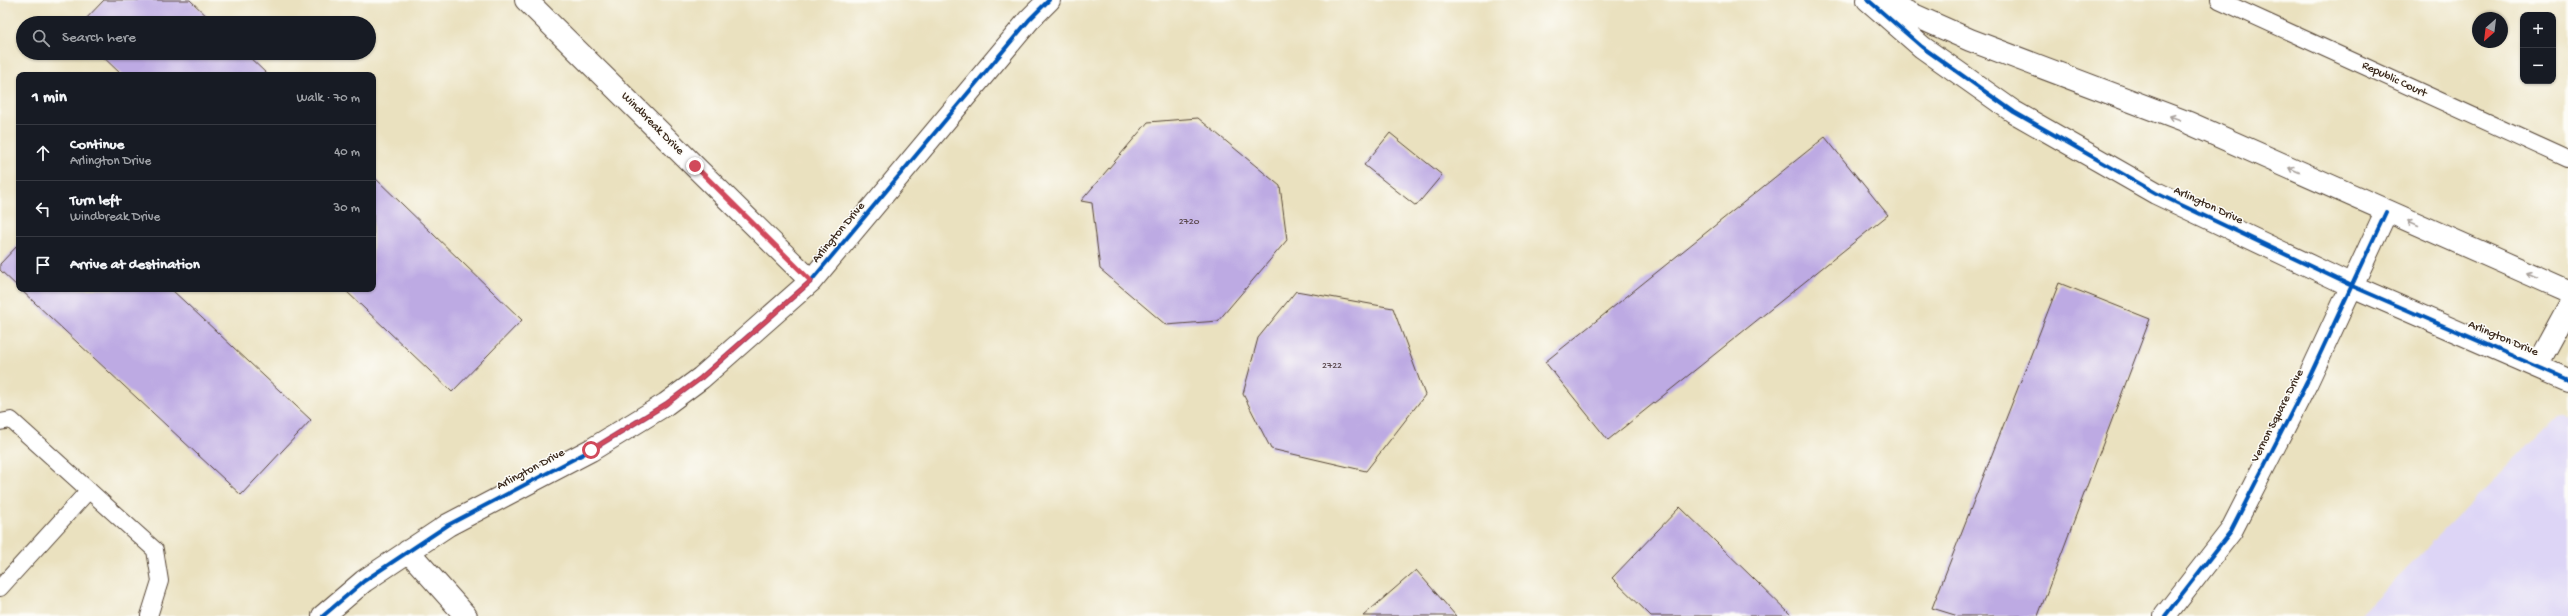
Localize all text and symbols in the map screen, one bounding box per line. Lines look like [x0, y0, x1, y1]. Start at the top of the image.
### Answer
north arrow [2472, 12, 2508, 48]
map controls [2520, 12, 2556, 84]
button: + [2520, 12, 2556, 48]
search box [16, 16, 376, 60]
icon: search [30, 27, 52, 49]
text: Search here [62, 29, 136, 47]
button: − [2520, 48, 2556, 84]
street label: Republic Court [2359, 59, 2430, 102]
text: 1 min [32, 88, 67, 108]
street label: Windbreak Drive [618, 90, 687, 159]
text: Walk · 70 m [296, 91, 360, 106]
one-way arrow [2170, 114, 2182, 122]
text: Continue [70, 136, 124, 154]
icon: ahead [32, 142, 54, 164]
text: 40 m [334, 145, 360, 160]
text: Arlington Drive [70, 154, 151, 169]
route end [686, 157, 704, 175]
one-way arrow [2289, 166, 2301, 174]
street label: Arlington Drive [2171, 184, 2246, 229]
text: Turn left [70, 192, 121, 210]
icon: left [32, 198, 54, 220]
street label: Arlington Drive [810, 199, 869, 266]
text: 30 m [334, 201, 360, 216]
text: Windbreak Drive [70, 210, 160, 225]
house number: 2720 [1179, 216, 1200, 228]
one-way arrow [2408, 219, 2420, 227]
icon: arrive [32, 254, 54, 276]
text: Arrive at destination [70, 256, 200, 274]
one-way arrow [2527, 271, 2539, 279]
street label: Arlington Drive [2466, 318, 2541, 360]
house number: 2722 [1322, 360, 1342, 372]
street label: Vernon Square Drive [2248, 367, 2308, 466]
route start [582, 441, 600, 459]
street label: Arlington Drive [495, 446, 568, 494]

